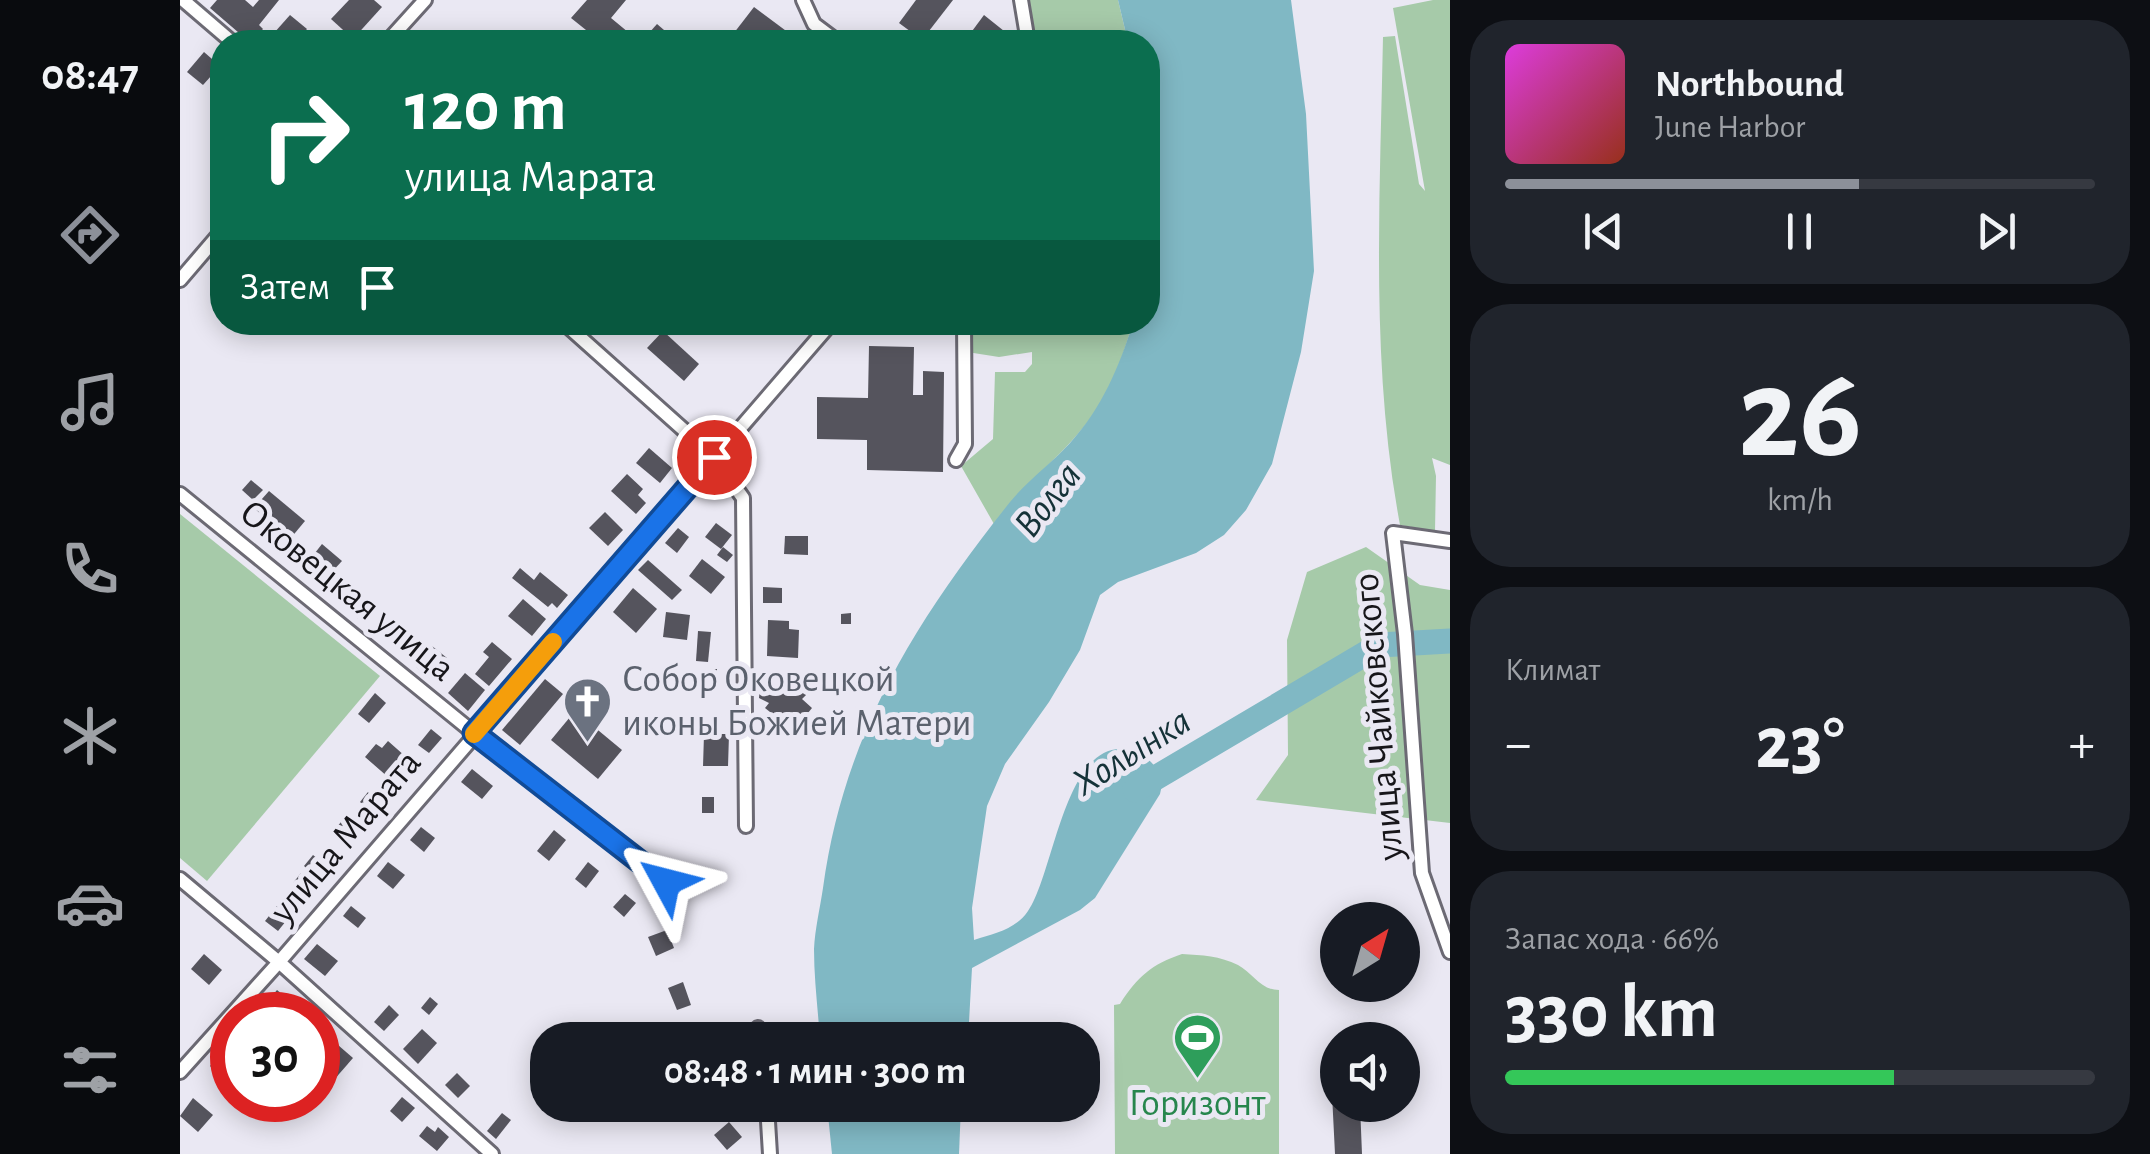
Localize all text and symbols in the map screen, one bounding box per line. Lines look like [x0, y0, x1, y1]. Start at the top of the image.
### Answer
text: 08:47 [41, 53, 139, 98]
text: Northbound [1655, 66, 1844, 104]
icon: right [240, 70, 370, 200]
text: 120 m [405, 73, 567, 143]
text: June Harbor [1655, 111, 1805, 143]
text: улица Марата [405, 155, 656, 200]
icon: directions [55, 200, 125, 270]
icon: previous [1576, 204, 1631, 259]
icon: pause [1772, 204, 1827, 259]
icon: next [1969, 204, 2024, 259]
icon: arrive [350, 260, 405, 315]
text: Затем [240, 269, 330, 307]
text: 26 [1738, 351, 1862, 481]
icon: music [55, 367, 125, 437]
pin [672, 415, 757, 500]
icon: arrive [687, 430, 742, 485]
water label: Волга [1007, 455, 1089, 545]
text: km/h [1767, 484, 1833, 516]
street label: Оковецкая улица [233, 493, 461, 689]
icon: phone [55, 534, 125, 604]
street label: улица Чайковского [1348, 572, 1411, 863]
text: Климат [1505, 654, 1600, 686]
place label: Собор Оковецкой иконы Божией Матери [622, 661, 972, 743]
church icon: Собор Оковецкой иконы Божией Матери [561, 676, 613, 744]
water label: Холынка [1066, 700, 1198, 804]
icon: climate [55, 701, 125, 771]
text: 23° [1755, 707, 1845, 782]
text: − [1505, 717, 1531, 772]
text: + [2069, 717, 2095, 772]
street label: улица Марата [263, 744, 429, 931]
position arrow [614, 830, 718, 934]
icon: car [55, 868, 125, 938]
north arrow [1320, 902, 1420, 1002]
map controls [1320, 902, 1420, 1122]
text: Запас хода · 66% [1505, 923, 1719, 955]
text: 330 km [1505, 976, 1718, 1051]
speed limit sign: 30 [210, 992, 340, 1122]
sports icon: Горизонт [1171, 1012, 1223, 1080]
button: sound [1320, 1022, 1420, 1122]
icon: filters [55, 1035, 125, 1105]
text: 08:48 · 1 мин · 300 m [664, 1053, 966, 1091]
place label: Горизонт [1129, 1085, 1266, 1123]

